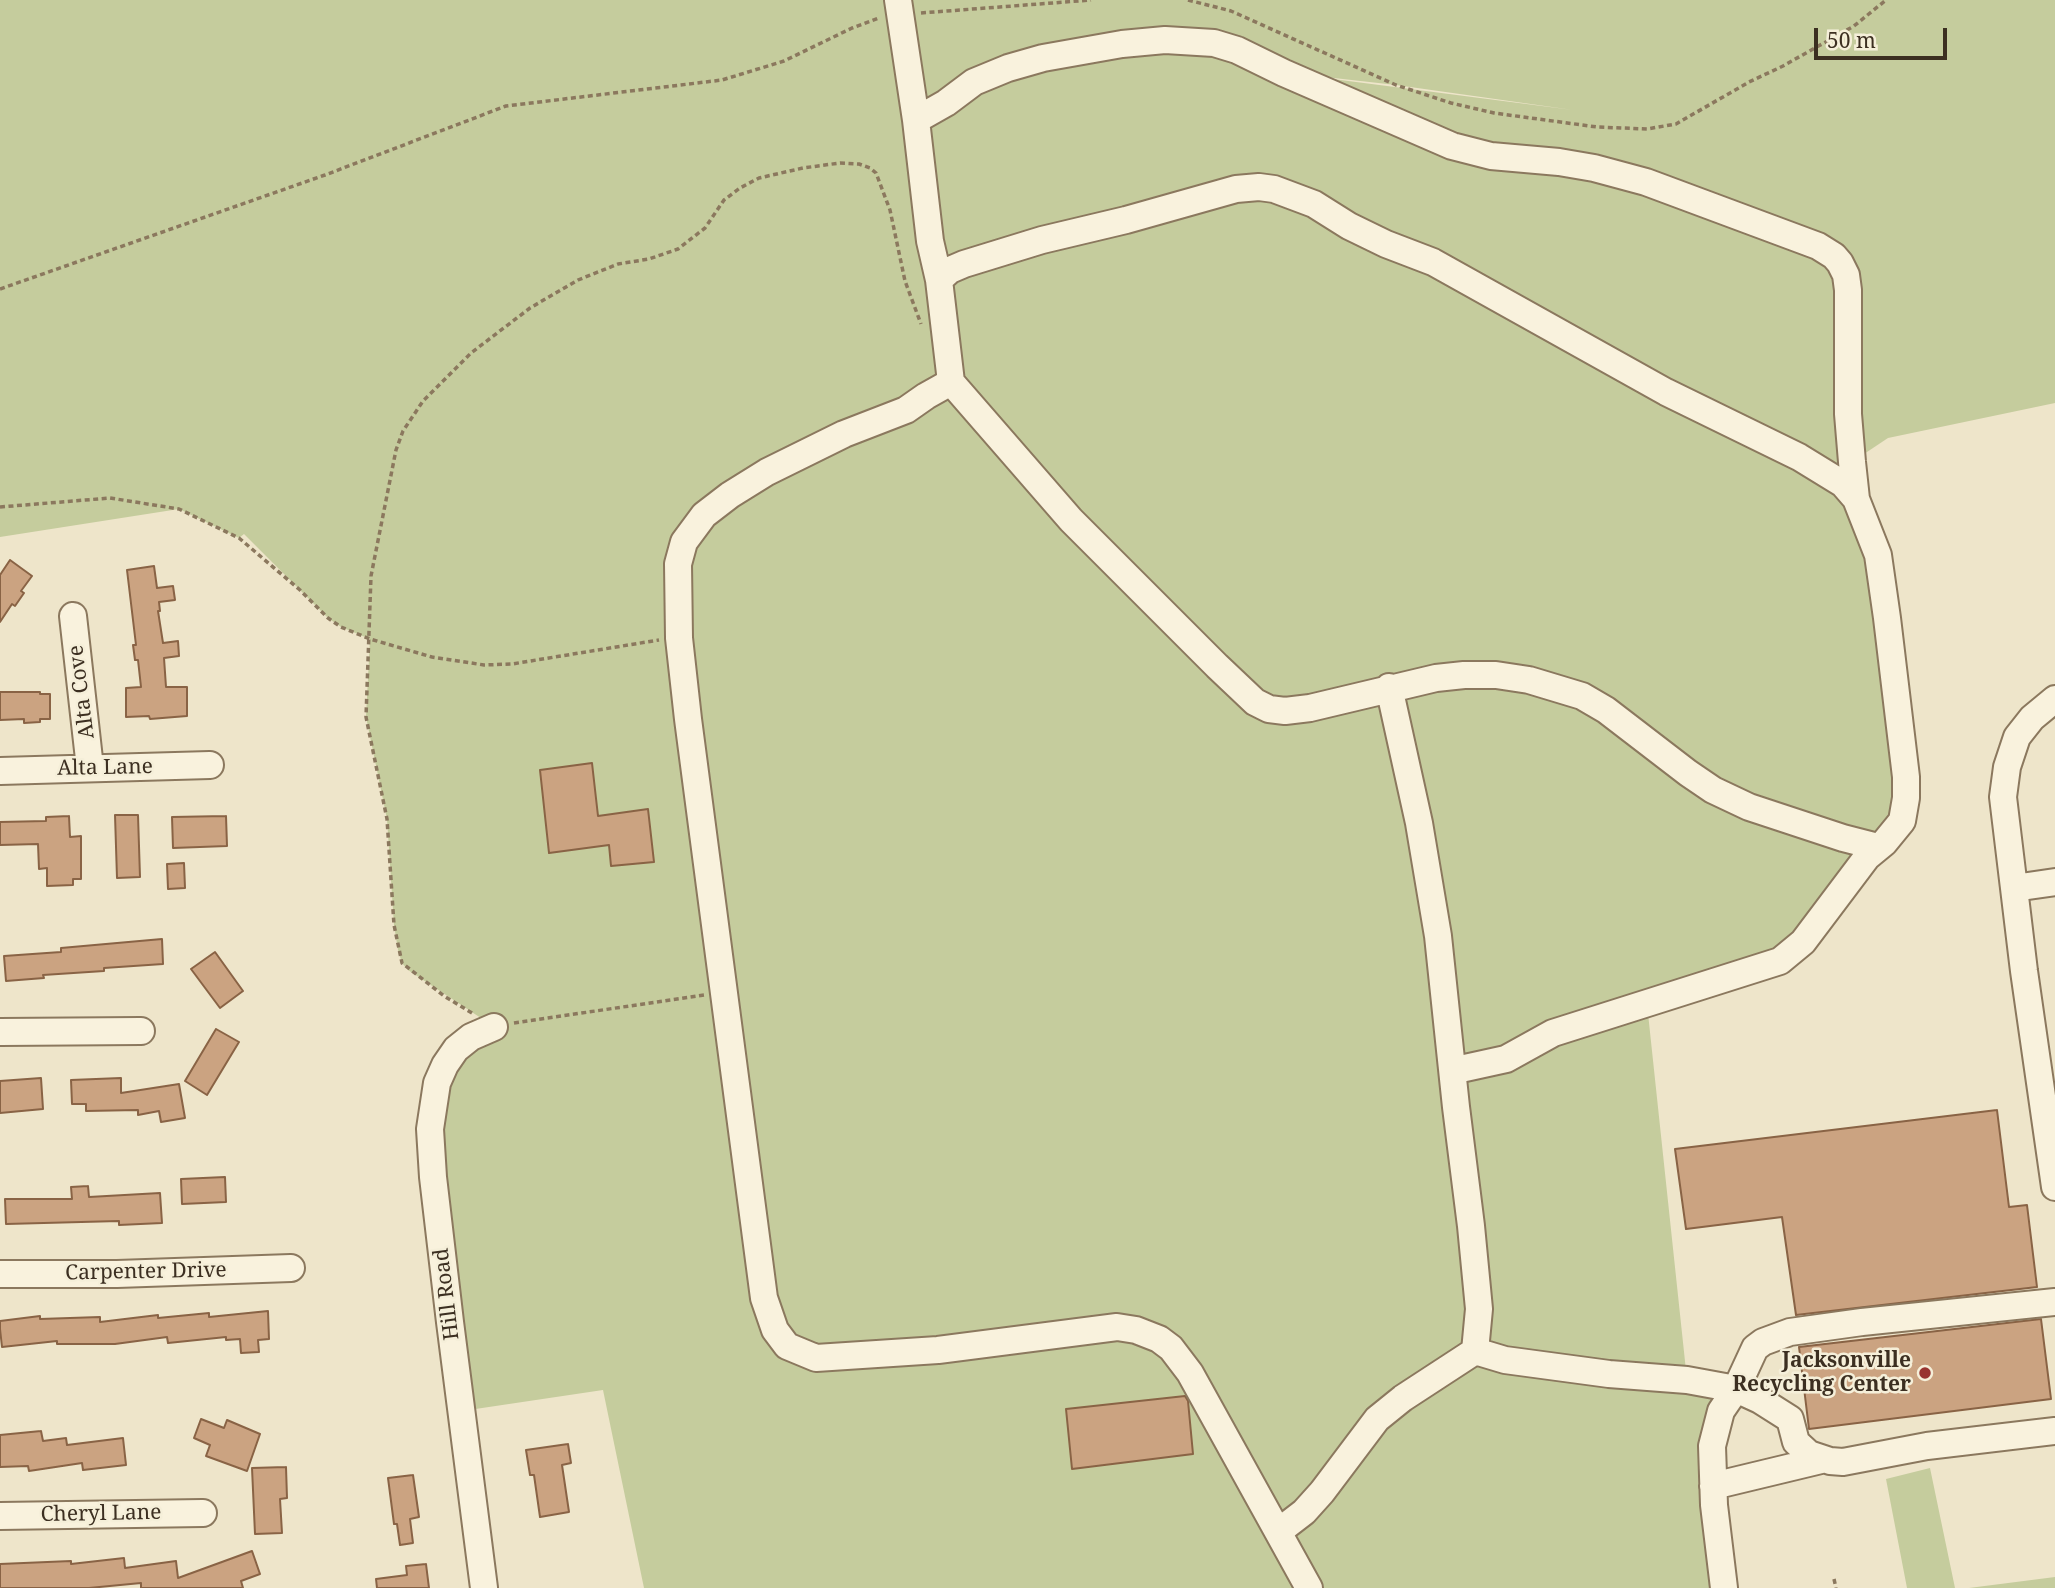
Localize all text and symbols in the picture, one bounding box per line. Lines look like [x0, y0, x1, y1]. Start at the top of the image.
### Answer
scale bar [1817, 14, 1950, 58]
text: 50 m [1827, 26, 1876, 54]
street label: Alta Cove [64, 644, 100, 740]
street label: Alta Lane [57, 755, 153, 781]
street label: Hill Road [429, 1247, 465, 1341]
street label: Carpenter Drive [65, 1258, 227, 1286]
place label: Jacksonville Recycling Center [1732, 1348, 1911, 1398]
marker: Jacksonville Recycling Center [1917, 1365, 1933, 1381]
street label: Cheryl Lane [40, 1500, 162, 1528]

